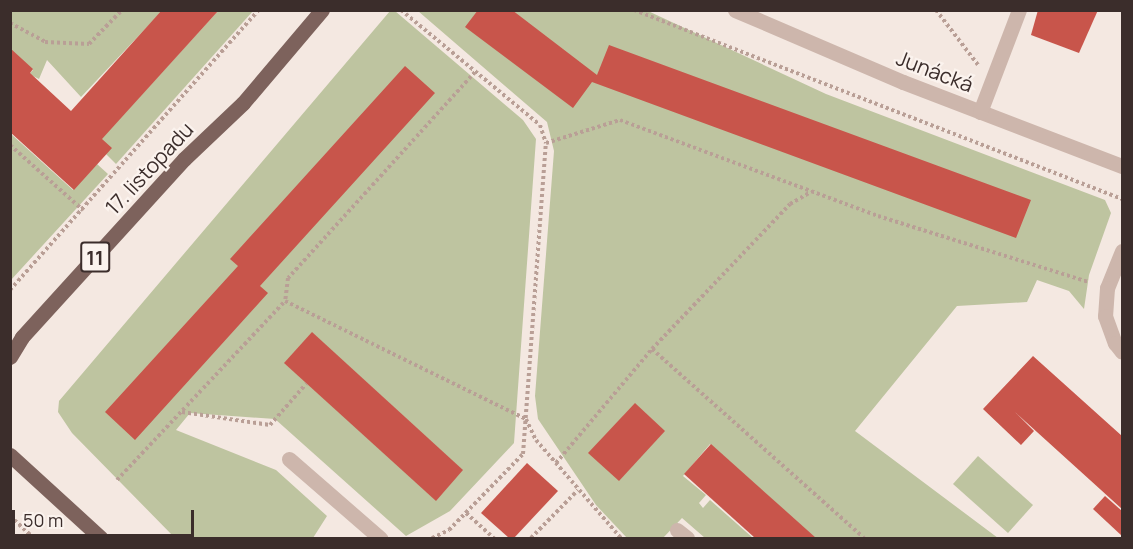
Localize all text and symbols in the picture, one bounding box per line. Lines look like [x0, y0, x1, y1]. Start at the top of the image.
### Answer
street label: Junácká [893, 45, 977, 97]
street label: 17. listopadu [100, 117, 198, 219]
road number: 11 [80, 240, 110, 274]
scale bar [15, 498, 196, 536]
text: 50 m [23, 508, 63, 532]

